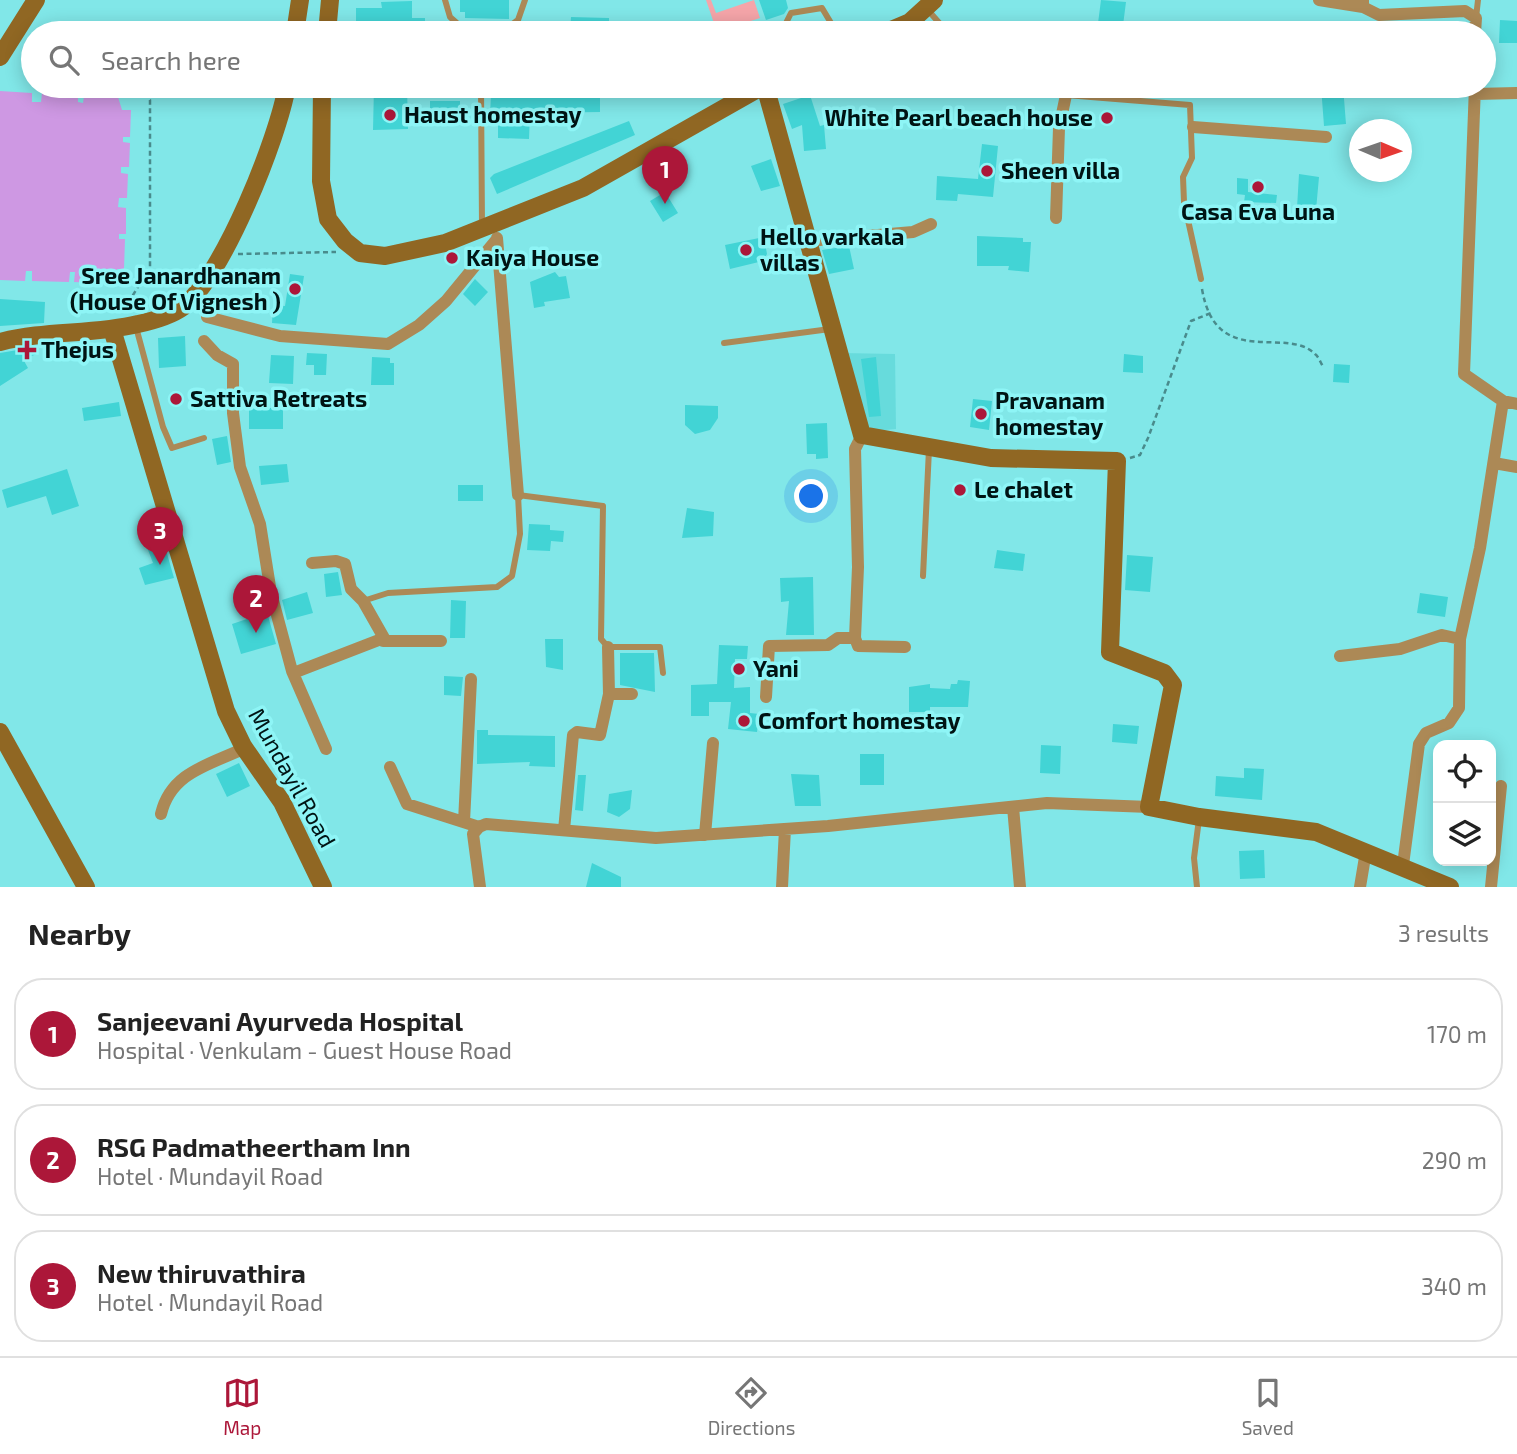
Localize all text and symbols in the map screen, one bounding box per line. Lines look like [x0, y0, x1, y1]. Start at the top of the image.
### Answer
search box [21, 21, 1496, 98]
icon: search [45, 41, 83, 79]
text: Search here [101, 44, 241, 75]
place label: Haust homestay [404, 100, 582, 128]
place label: White Pearl beach house [824, 103, 1093, 131]
marker: Haust homestay [382, 107, 398, 123]
marker: White Pearl beach house [1099, 110, 1115, 126]
north arrow [1349, 119, 1412, 182]
pin: 1 [642, 146, 688, 204]
place label: Sheen villa [1001, 156, 1120, 184]
marker: Sheen villa [979, 163, 995, 179]
marker: Casa Eva Luna [1250, 179, 1266, 195]
place label: Casa Eva Luna [1181, 197, 1335, 225]
place label: Hello varkala villas [760, 222, 904, 276]
marker: Hello varkala villas [738, 242, 754, 258]
place label: Kaiya House [466, 243, 599, 271]
marker: Kaiya House [444, 250, 460, 266]
place label: Sree Janardhanam (House Of Vignesh ) [70, 261, 281, 315]
marker: Sree Janardhanam (House Of Vignesh ) [287, 281, 303, 297]
place label: Thejus [41, 335, 114, 363]
marker: Thejus [19, 342, 35, 358]
place label: Sattiva Retreats [190, 384, 367, 412]
place label: Pravanam homestay [995, 386, 1105, 440]
marker: Sattiva Retreats [168, 391, 184, 407]
marker: Pravanam homestay [973, 406, 989, 422]
place label: Le chalet [974, 475, 1073, 503]
your location [794, 479, 828, 513]
marker: Le chalet [952, 482, 968, 498]
pin: 3 [137, 507, 183, 565]
pin: 2 [233, 575, 279, 633]
place label: Yani [753, 654, 799, 682]
marker: Yani [731, 661, 747, 677]
street label: Mundayil Road [243, 703, 343, 852]
place label: Comfort homestay [758, 706, 961, 734]
marker: Comfort homestay [736, 713, 752, 729]
map controls [1433, 740, 1496, 866]
button: locate [1433, 740, 1496, 803]
button: layers [1433, 803, 1496, 866]
text: Nearby [28, 915, 131, 951]
text: 3 results [1398, 919, 1489, 947]
text: Sanjeevani Ayurveda Hospital [97, 1005, 463, 1036]
text: 1 [48, 1020, 58, 1048]
text: 170 m [1427, 1020, 1487, 1048]
text: Hospital · Venkulam - Guest House Road [97, 1036, 512, 1064]
text: RSG Padmatheertham Inn [97, 1131, 411, 1162]
text: 2 [46, 1146, 60, 1174]
text: 290 m [1422, 1146, 1487, 1174]
text: Hotel · Mundayil Road [97, 1162, 323, 1190]
text: New thiruvathira [97, 1257, 306, 1288]
text: 3 [46, 1272, 60, 1300]
text: 340 m [1421, 1272, 1487, 1300]
text: Hotel · Mundayil Road [97, 1288, 323, 1316]
tab: Map [223, 1374, 261, 1439]
tab: Directions [708, 1374, 795, 1439]
tab: Saved [1242, 1374, 1294, 1439]

